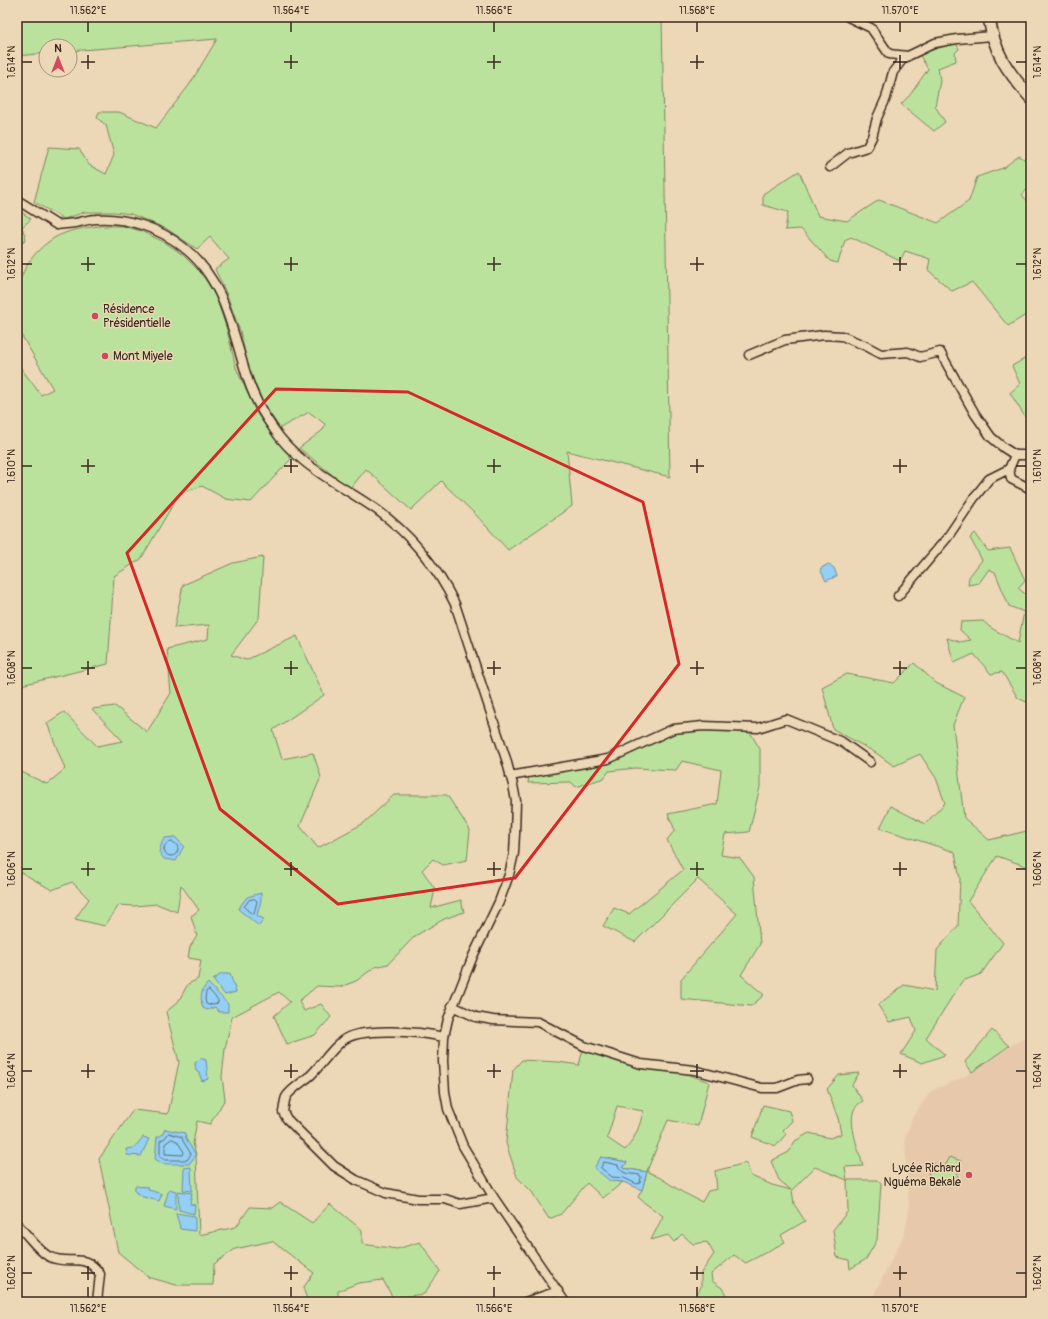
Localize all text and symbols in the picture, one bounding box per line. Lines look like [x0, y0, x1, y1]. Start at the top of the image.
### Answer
text: 11.562°E [70, 5, 106, 17]
text: 11.564°E [273, 5, 309, 17]
text: 11.566°E [476, 5, 512, 17]
text: 11.568°E [679, 5, 715, 17]
text: 11.570°E [881, 5, 919, 17]
north arrow [38, 38, 78, 78]
text: N [54, 42, 62, 55]
text: 1.614°N [6, 45, 18, 78]
text: 1.614°N [1032, 45, 1044, 78]
text: 1.612°N [6, 247, 18, 280]
text: 1.612°N [1032, 247, 1044, 280]
place label: Résidence Présidentielle [103, 302, 171, 331]
marker: Résidence Présidentielle [90, 311, 100, 321]
place label: Mont Miyele [113, 349, 173, 364]
marker: Mont Miyele [100, 351, 110, 361]
text: 1.610°N [6, 449, 18, 483]
text: 1.610°N [1032, 449, 1044, 483]
text: 1.608°N [6, 650, 18, 685]
text: 1.608°N [1032, 650, 1044, 685]
text: 1.606°N [6, 851, 18, 887]
text: 1.606°N [1032, 851, 1044, 887]
text: 1.604°N [6, 1053, 18, 1089]
text: 1.604°N [1032, 1053, 1044, 1089]
place label: Lycée Richard Nguéma Bekale [884, 1161, 961, 1190]
marker: Lycée Richard Nguéma Bekale [964, 1170, 974, 1180]
text: 1.602°N [6, 1255, 18, 1291]
text: 1.602°N [1032, 1255, 1044, 1291]
text: 11.562°E [70, 1303, 106, 1315]
text: 11.564°E [273, 1303, 309, 1315]
text: 11.566°E [476, 1303, 512, 1315]
text: 11.568°E [679, 1303, 715, 1315]
text: 11.570°E [881, 1303, 919, 1315]

